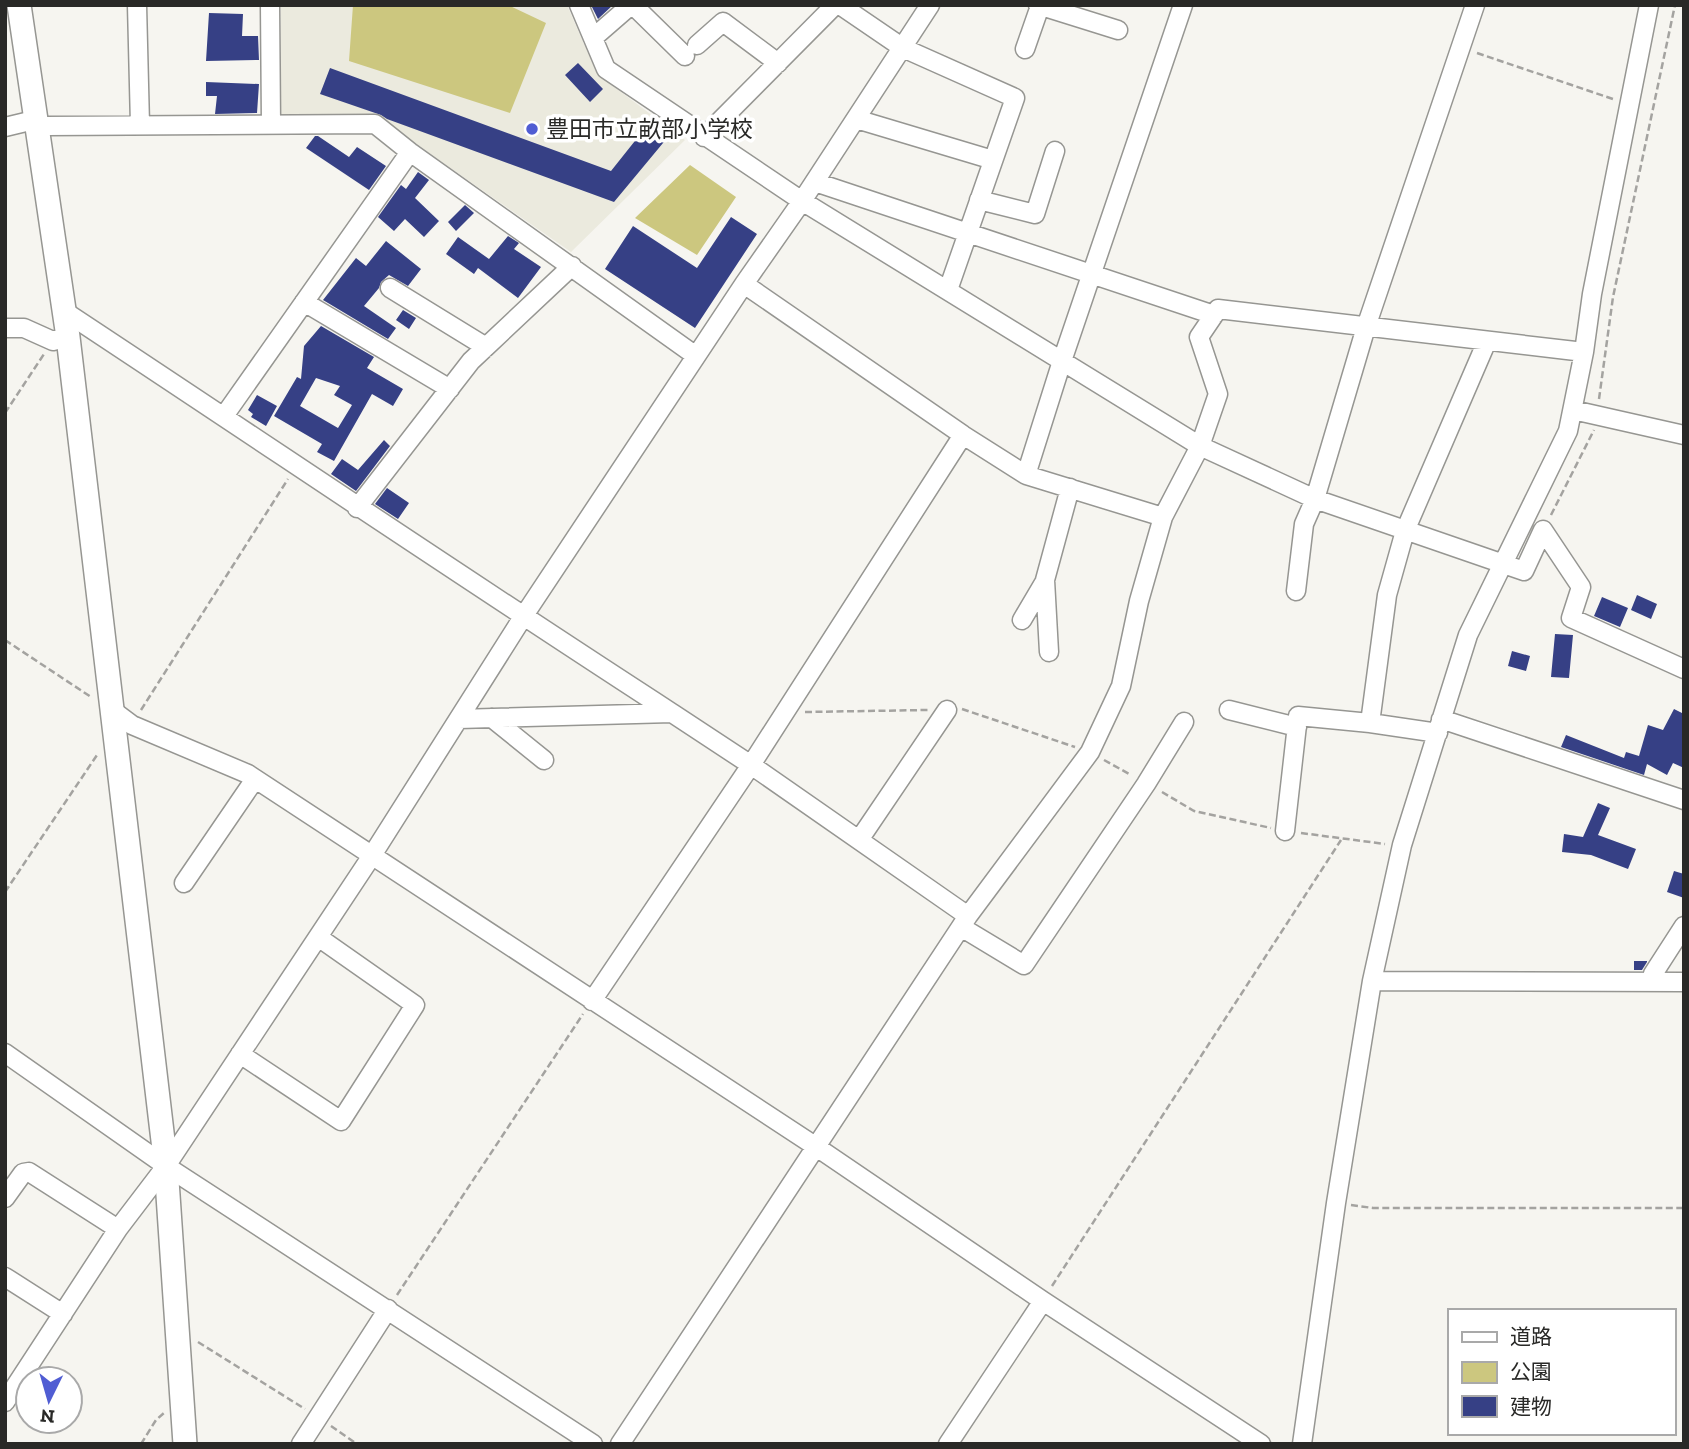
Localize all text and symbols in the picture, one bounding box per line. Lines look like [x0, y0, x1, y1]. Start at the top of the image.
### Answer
place label: 豊田市立畝部小学校 [546, 115, 753, 143]
marker: 豊田市立畝部小学校 [524, 121, 540, 137]
legend [1448, 1309, 1675, 1435]
text: 道路 [1510, 1324, 1552, 1349]
text: 公園 [1510, 1359, 1552, 1384]
north arrow [14, 1365, 84, 1435]
text: 建物 [1510, 1394, 1552, 1419]
text: N [39, 1404, 56, 1429]

